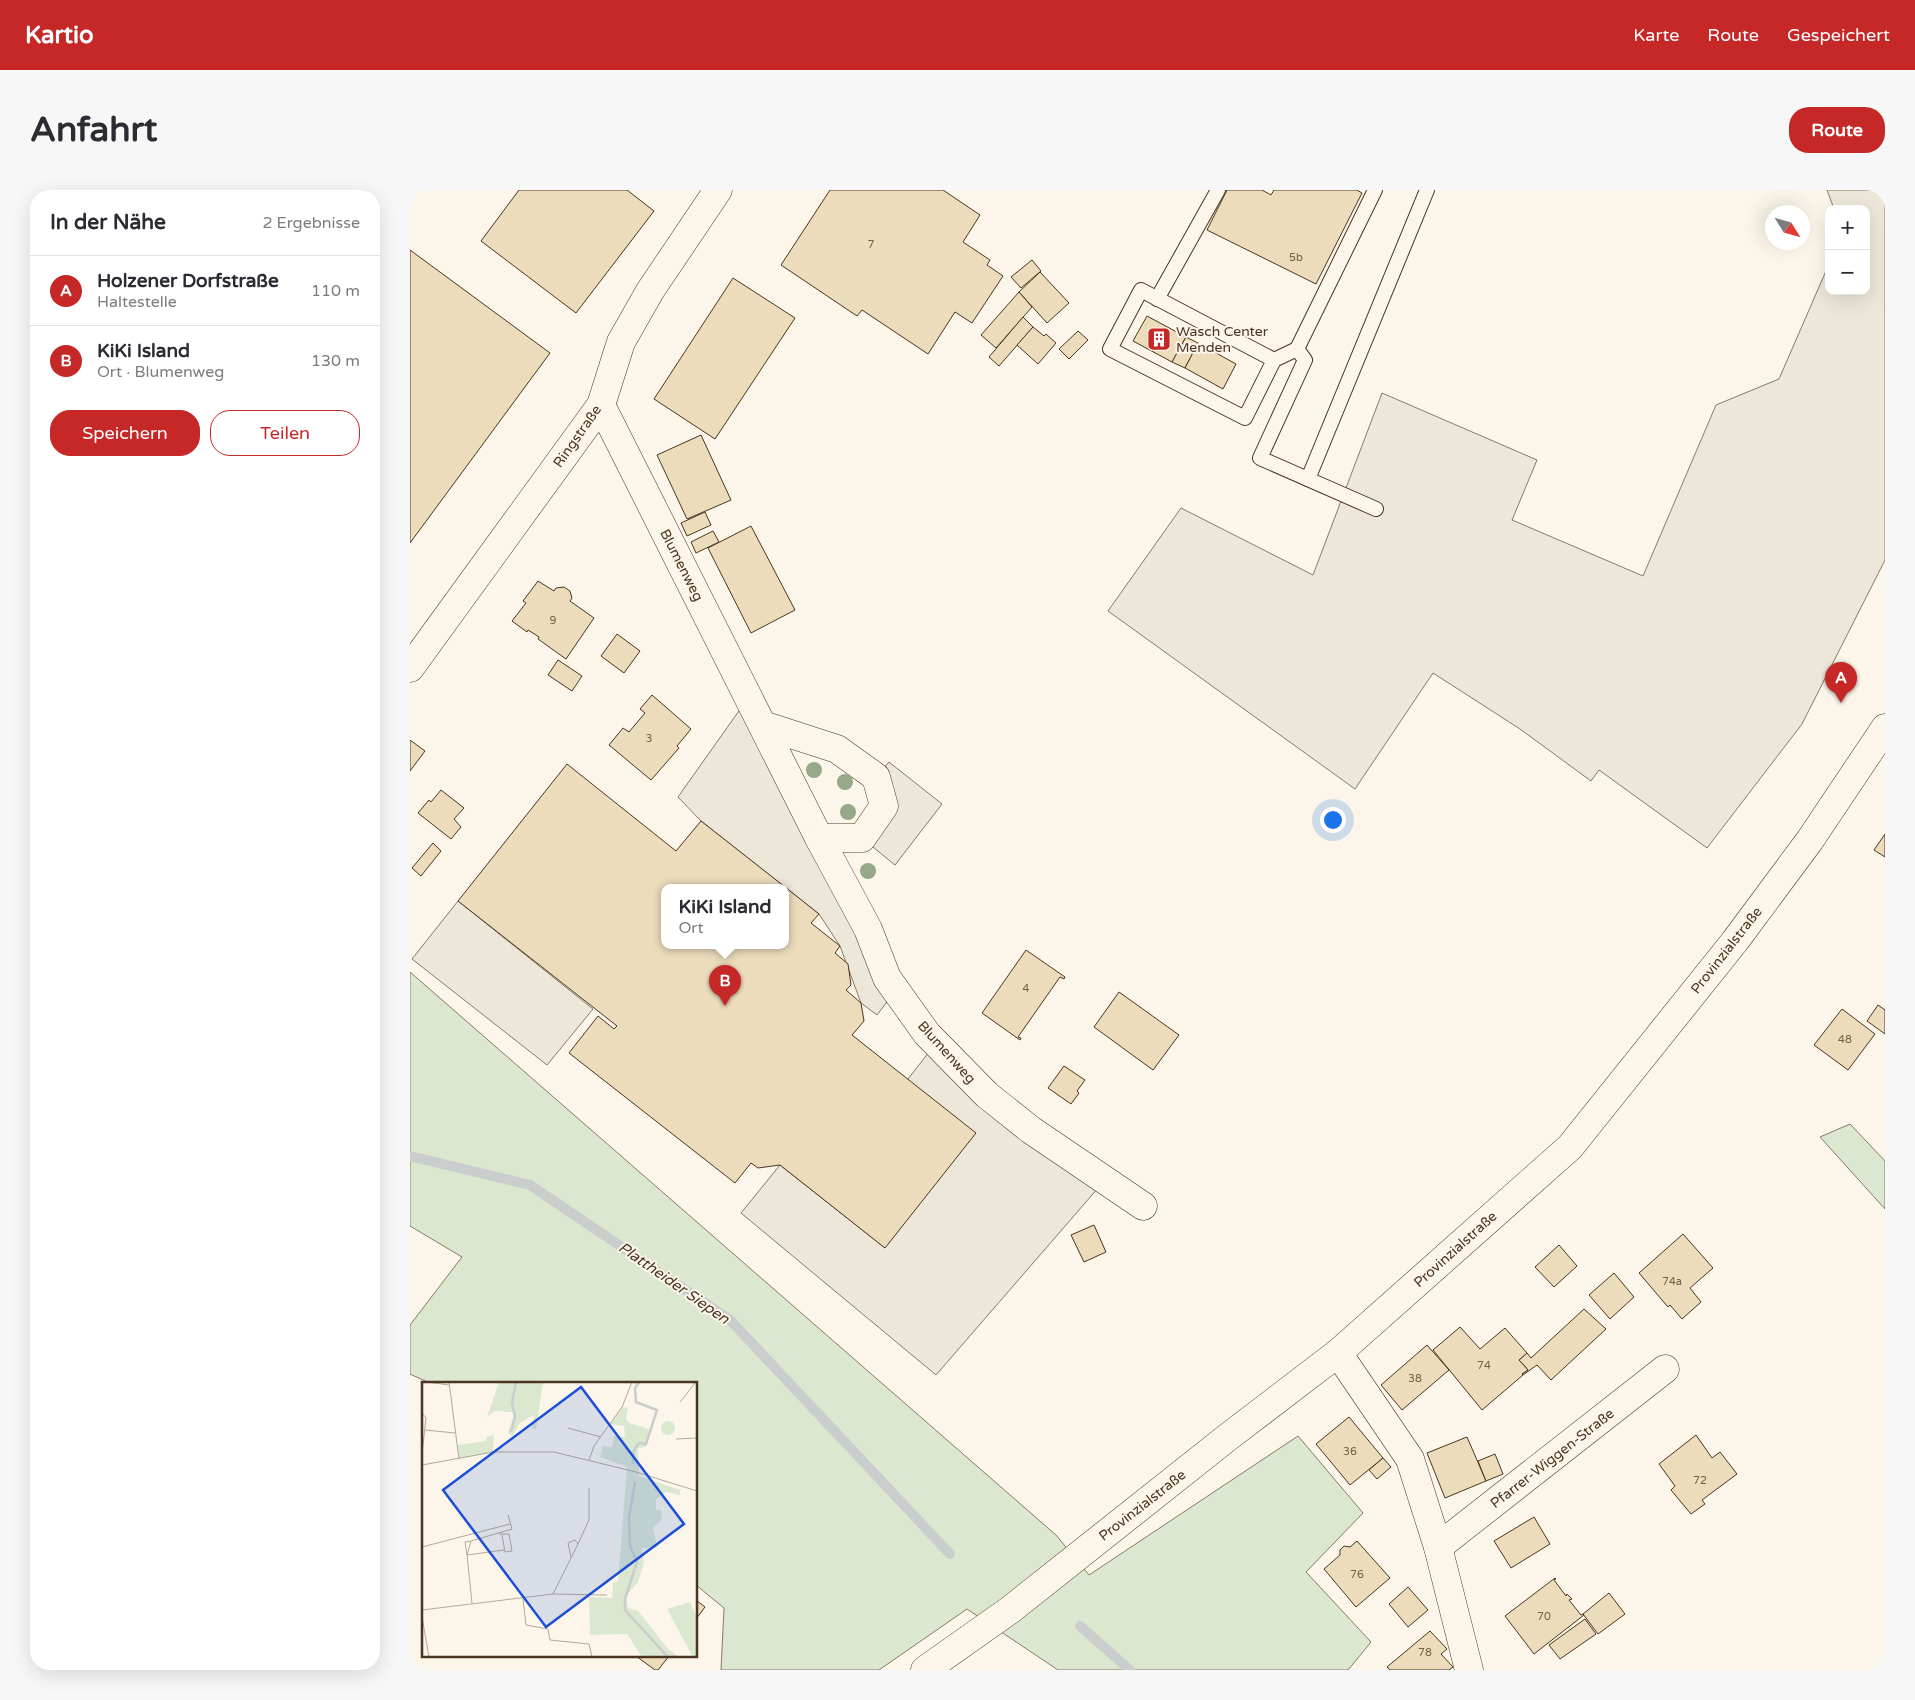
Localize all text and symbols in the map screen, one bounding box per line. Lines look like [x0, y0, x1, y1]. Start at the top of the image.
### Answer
text: Kartio [25, 21, 94, 50]
text: Karte [1633, 24, 1679, 46]
text: Route [1707, 24, 1759, 46]
text: Gespeichert [1787, 24, 1890, 46]
button: Route [1789, 107, 1885, 153]
text: Anfahrt [30, 109, 157, 151]
north arrow [1765, 205, 1810, 250]
map controls [1825, 205, 1870, 295]
button: + [1825, 205, 1870, 250]
text: In der Nähe [50, 210, 166, 235]
text: 2 Ergebnisse [262, 213, 360, 233]
house number: 7 [868, 238, 875, 251]
button: − [1825, 250, 1870, 295]
house number: 5b [1289, 251, 1303, 264]
text: Holzener Dorfstraße [97, 270, 279, 292]
text: A [60, 281, 72, 301]
text: 110 m [311, 281, 360, 301]
text: Haltestelle [97, 292, 177, 312]
place label: Wasch Center Menden [1176, 323, 1269, 356]
building icon: Wasch Center Menden [1146, 326, 1172, 352]
text: KiKi Island [97, 340, 190, 362]
text: B [60, 351, 72, 371]
text: 130 m [311, 351, 360, 371]
text: Ort · Blumenweg [97, 362, 224, 382]
street label: Ringstraße [550, 402, 605, 471]
button: Speichern [50, 410, 200, 456]
button: Teilen [210, 410, 360, 456]
street label: Blumenweg [656, 526, 707, 604]
house number: 9 [550, 614, 557, 627]
pin: A [1825, 662, 1857, 703]
house number: 3 [646, 732, 653, 745]
your location [1320, 807, 1346, 833]
popup [661, 884, 789, 949]
text: KiKi Island [679, 896, 771, 918]
street label: Provinzialstraße [1687, 903, 1766, 997]
text: Ort [679, 918, 704, 938]
pin: B [709, 965, 741, 1006]
house number: 4 [1023, 982, 1030, 995]
street label: Blumenweg [914, 1017, 979, 1087]
house number: 48 [1838, 1033, 1852, 1046]
street label: Provinzialstraße [1410, 1208, 1500, 1291]
water label: Plattheider Siepen [615, 1238, 733, 1328]
house number: 74a [1662, 1275, 1682, 1288]
house number: 74 [1477, 1359, 1491, 1372]
house number: 38 [1408, 1372, 1422, 1385]
inset map [422, 1382, 698, 1658]
street label: Pfarrer-Wiggen-Straße [1487, 1405, 1618, 1512]
house number: 36 [1343, 1445, 1357, 1458]
street label: Provinzialstraße [1095, 1466, 1189, 1545]
house number: 72 [1693, 1474, 1707, 1487]
house number: 76 [1350, 1568, 1364, 1581]
house number: 70 [1537, 1610, 1551, 1623]
house number: 78 [1418, 1646, 1432, 1659]

